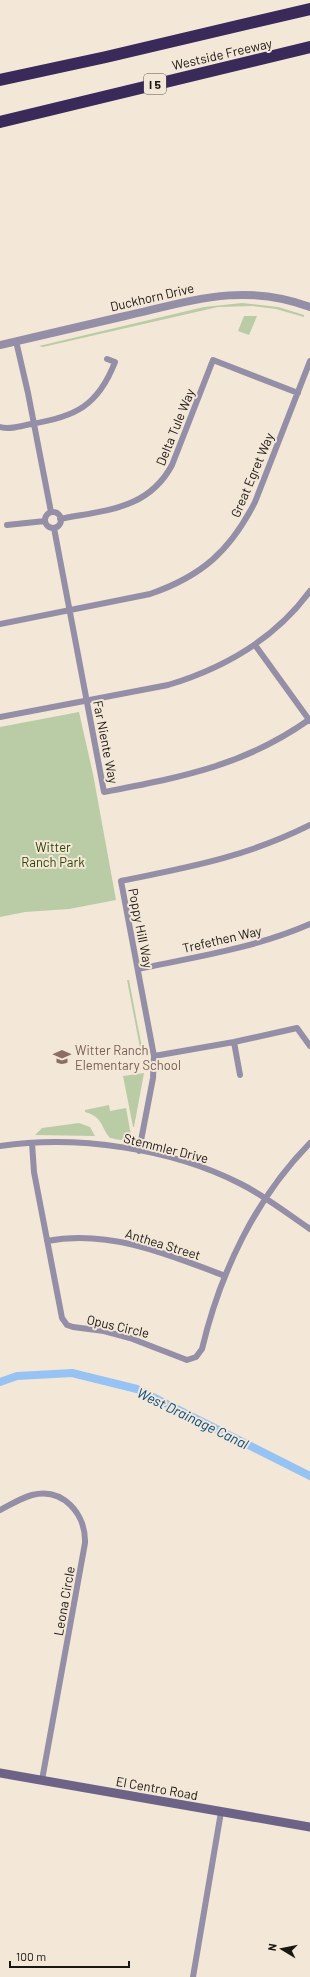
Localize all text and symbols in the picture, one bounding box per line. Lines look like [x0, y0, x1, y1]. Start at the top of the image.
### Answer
street label: Westside Freeway [170, 35, 274, 73]
road number: I 5 [144, 74, 166, 94]
street label: Duckhorn Drive [109, 280, 195, 314]
street label: Delta Tule Way [152, 386, 198, 468]
street label: Great Egret Way [227, 430, 277, 520]
street label: Far Niente Way [90, 699, 122, 785]
park label: Witter Ranch Park [21, 839, 85, 870]
street label: Poppy Hill Way [125, 887, 157, 969]
street label: Trefethen Way [181, 922, 263, 956]
place label: Witter Ranch Elementary School [75, 1042, 181, 1073]
school or university icon: Witter Ranch Elementary School [52, 1047, 72, 1067]
street label: Stemmler Drive [122, 1130, 210, 1166]
street label: Anthea Street [123, 1225, 203, 1263]
street label: Opus Circle [85, 1311, 151, 1341]
water label: West Drainage Canal [134, 1384, 252, 1452]
street label: Leona Circle [50, 1565, 78, 1637]
street label: El Centro Road [115, 1773, 199, 1803]
north arrow [262, 1929, 302, 1969]
text: N [265, 1942, 279, 1952]
scale bar [10, 1943, 129, 1969]
text: 100 m [16, 1949, 46, 1963]

